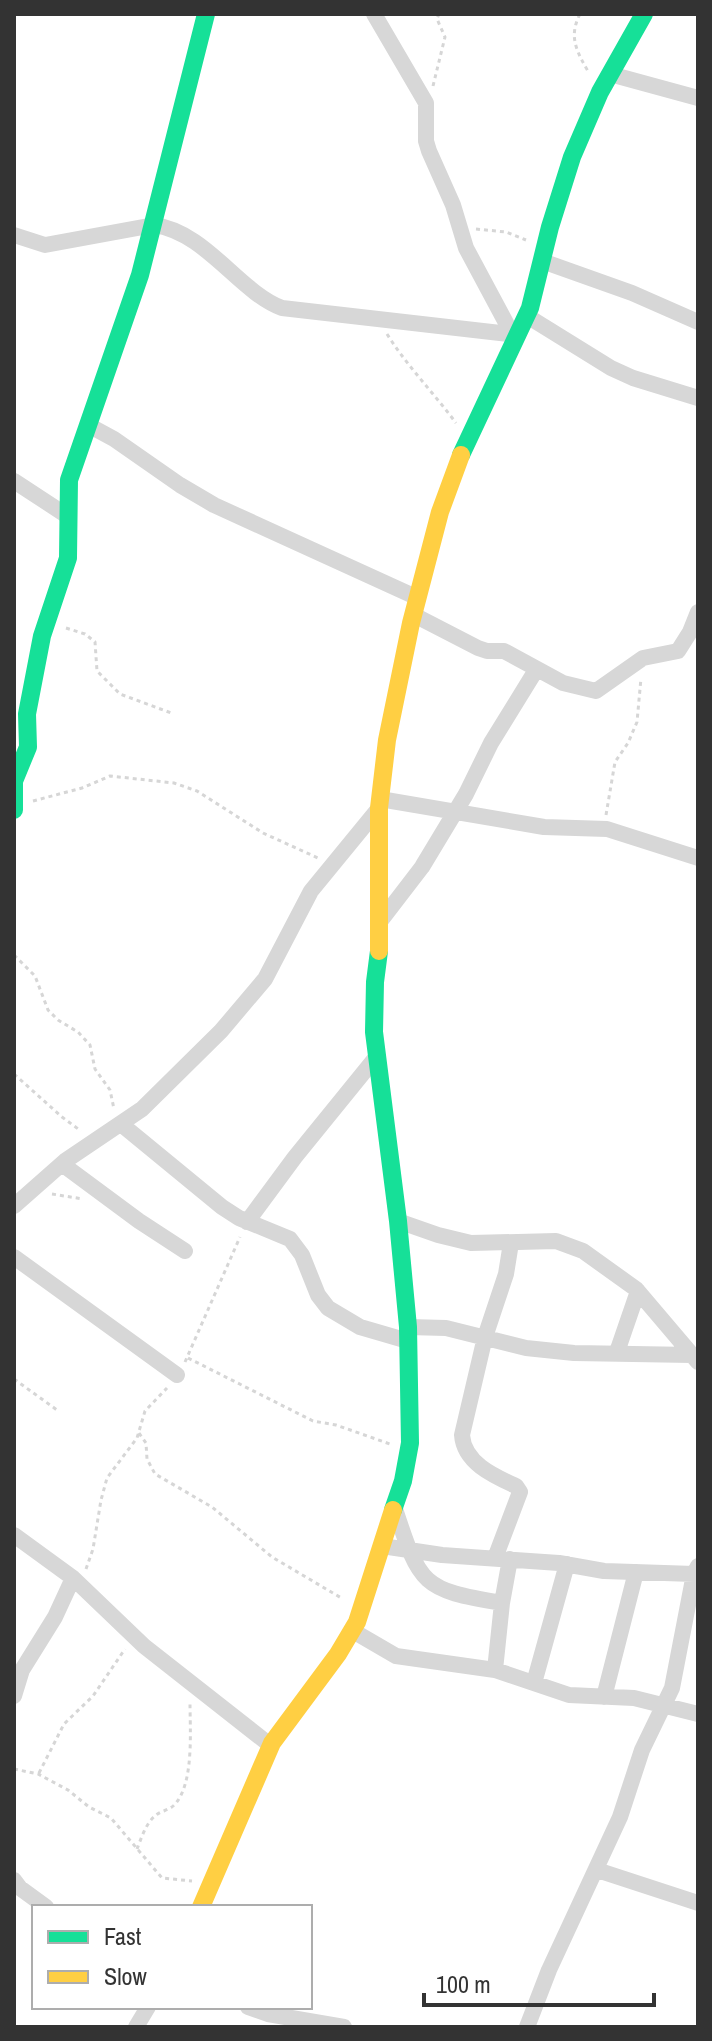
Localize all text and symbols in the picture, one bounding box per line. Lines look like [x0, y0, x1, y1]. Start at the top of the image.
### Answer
legend [32, 1905, 312, 2009]
text: Fast [104, 1920, 142, 1952]
scale bar [424, 1957, 654, 2007]
text: Slow [104, 1960, 147, 1992]
text: 100 m [436, 1968, 491, 2000]

